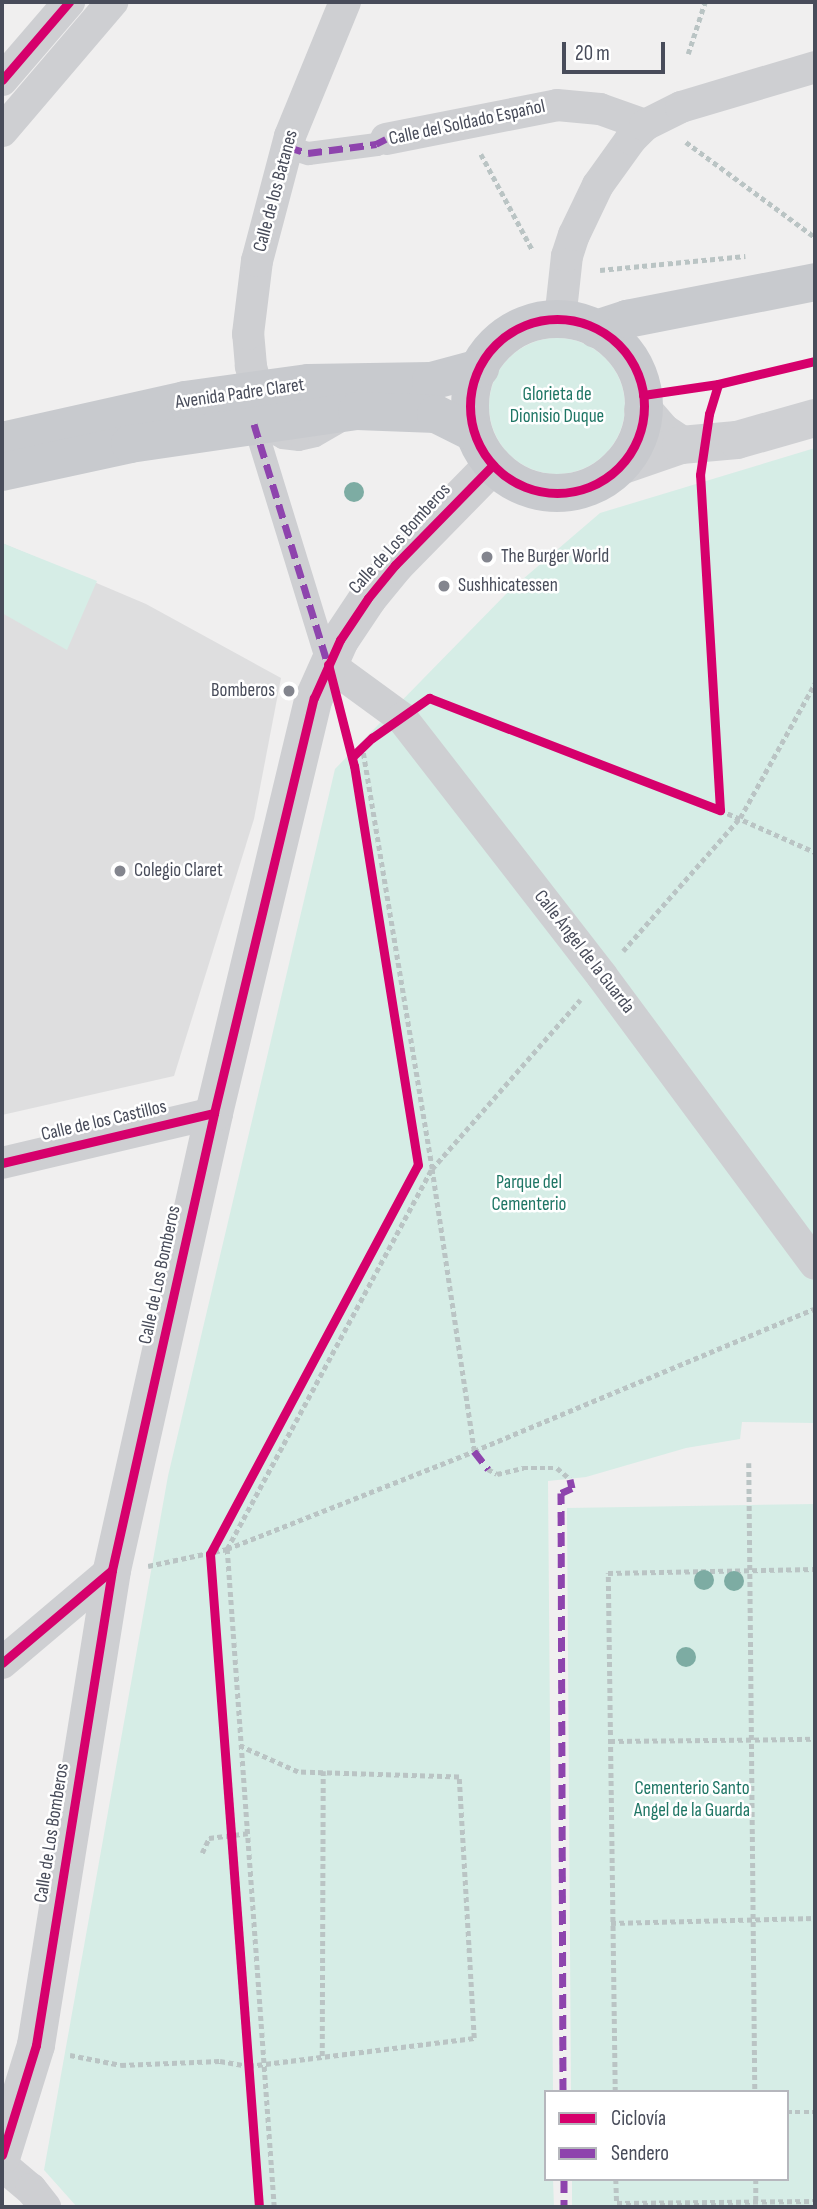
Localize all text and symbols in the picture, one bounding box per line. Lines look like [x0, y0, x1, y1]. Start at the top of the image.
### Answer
scale bar [565, 28, 668, 72]
text: 20 m [575, 41, 610, 66]
street label: Calle del Soldado Español [387, 95, 547, 151]
street label: Calle de los Batanes [249, 128, 303, 254]
street label: Avenida Padre Claret [174, 374, 306, 414]
park label: Glorieta de Dionisio Duque [510, 384, 604, 428]
street label: Calle de Los Bomberos [344, 479, 456, 599]
place label: The Burger World [501, 546, 609, 568]
marker: The Burger World [479, 549, 495, 565]
place label: Sushhicatessen [458, 575, 558, 597]
marker: Sushhicatessen [436, 578, 452, 594]
place label: Bomberos [211, 680, 275, 702]
marker: Bomberos [281, 683, 297, 699]
place label: Colegio Claret [134, 860, 223, 882]
marker: Colegio Claret [112, 863, 128, 879]
street label: Calle Ángel de la Guarda [529, 886, 639, 1018]
street label: Calle de los Castillos [39, 1096, 169, 1146]
park label: Parque del Cementerio [492, 1172, 566, 1216]
street label: Calle de Los Bomberos [134, 1204, 186, 1346]
street label: Calle de Los Bomberos [30, 1762, 74, 1904]
park label: Cementerio Santo Angel de la Guarda [634, 1778, 750, 1822]
legend [544, 2090, 789, 2181]
text: Ciclovía [611, 2106, 666, 2131]
text: Sendero [611, 2141, 669, 2166]

